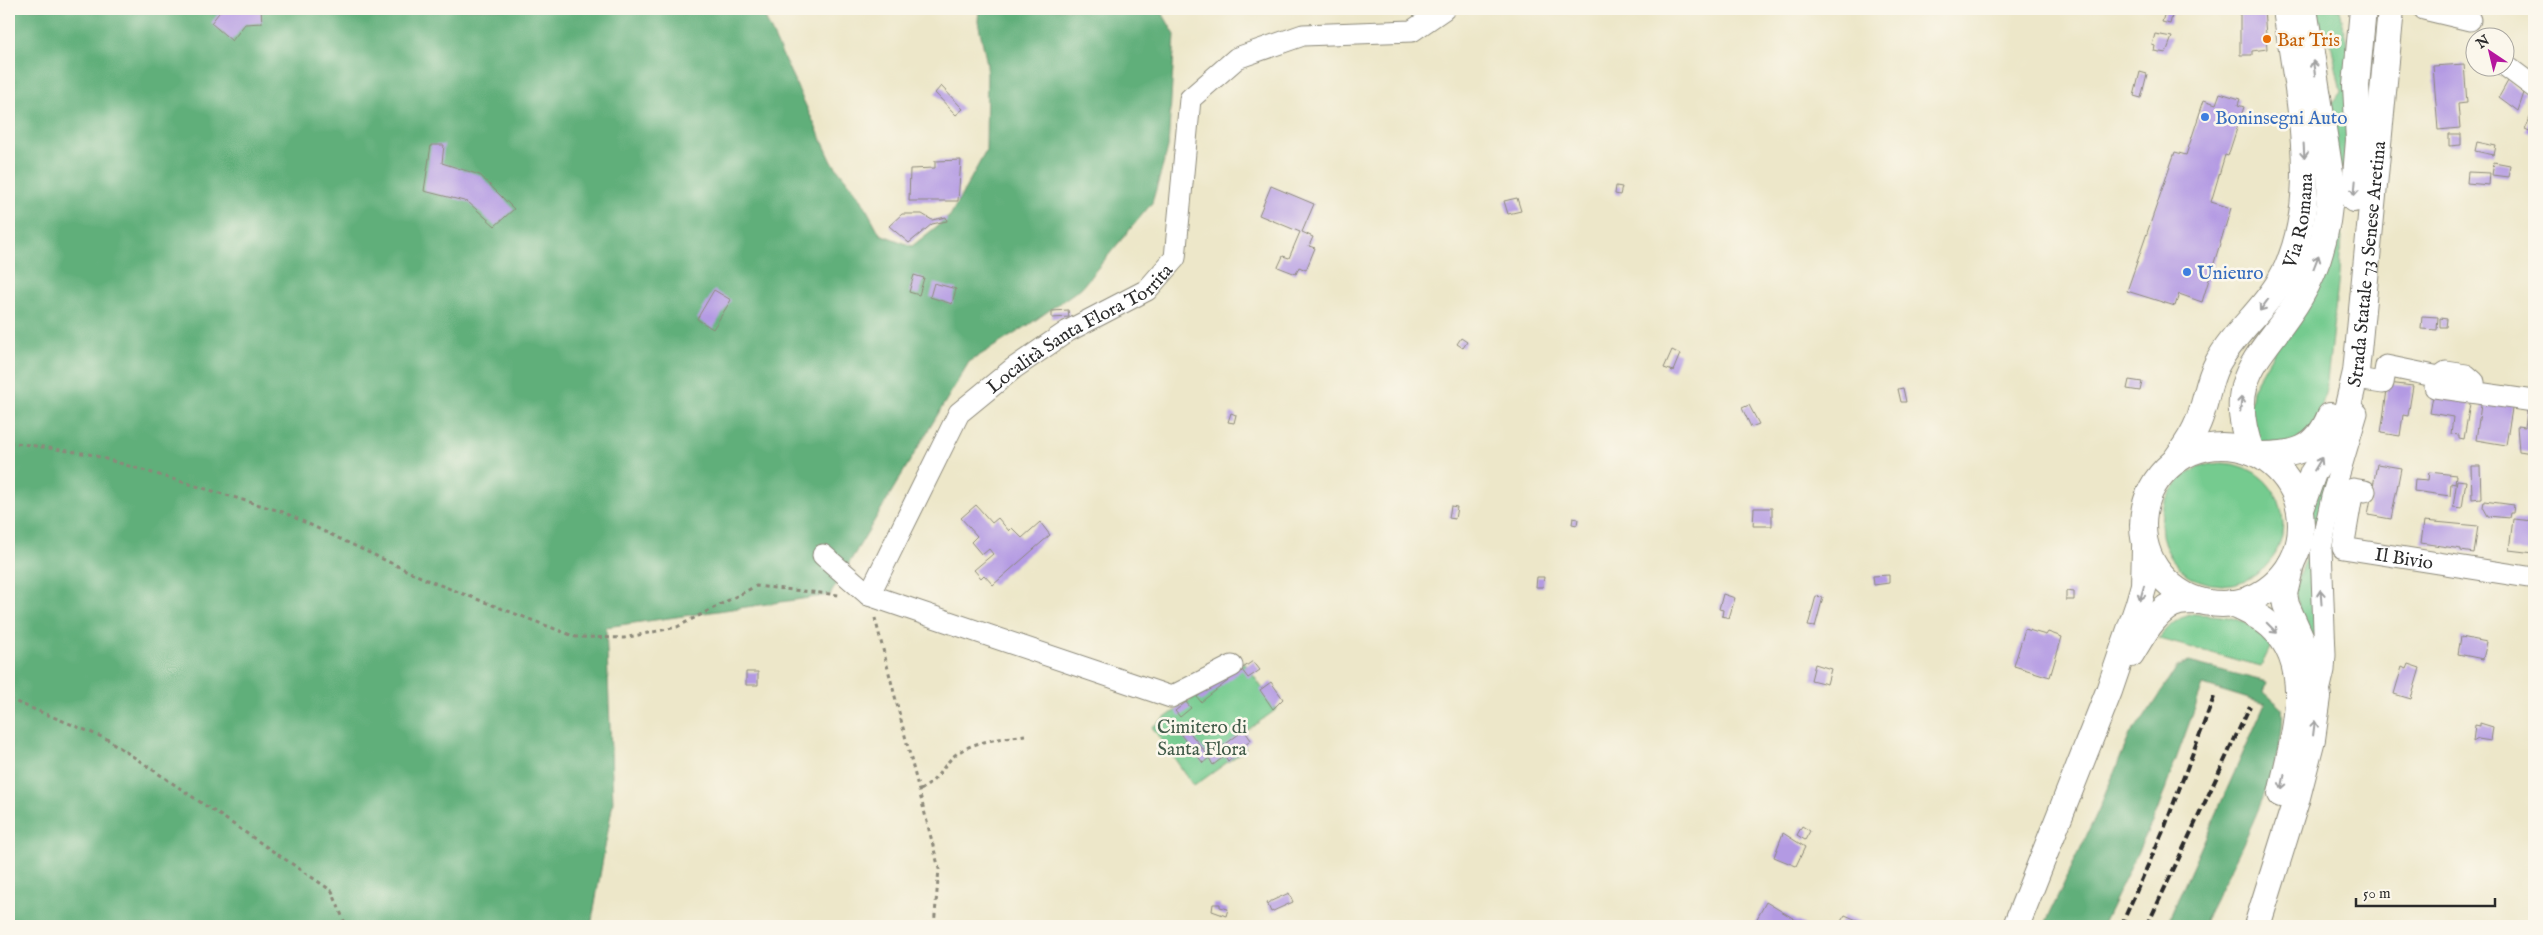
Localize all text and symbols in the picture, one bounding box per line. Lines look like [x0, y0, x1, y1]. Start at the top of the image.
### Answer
north arrow [2466, 28, 2516, 78]
place label: Bar Tris [2277, 29, 2340, 53]
text: N [2472, 31, 2493, 54]
marker: Bar Tris [2261, 33, 2273, 45]
one-way arrow [2309, 60, 2319, 76]
place label: Boninsegni Auto [2215, 107, 2348, 131]
marker: Boninsegni Auto [2199, 111, 2211, 123]
street label: Strada Statale 73 Senese Aretina [2343, 139, 2392, 390]
one-way arrow [2300, 143, 2309, 159]
street label: Via Romana [2278, 172, 2319, 273]
one-way arrow [2351, 180, 2360, 196]
one-way arrow [2312, 255, 2321, 270]
street label: Località Santa Flora Torrita [982, 259, 1179, 400]
place label: Unieuro [2197, 262, 2264, 286]
marker: Unieuro [2181, 266, 2193, 278]
one-way arrow [2259, 298, 2269, 312]
one-way arrow [2236, 396, 2246, 412]
one-way arrow [2314, 458, 2324, 472]
street label: Il Bivio [2373, 543, 2435, 576]
one-way arrow [2136, 585, 2146, 601]
one-way arrow [2317, 589, 2326, 605]
one-way arrow [2266, 622, 2278, 634]
park label: Cimitero di Santa Flora [1157, 716, 1247, 762]
one-way arrow [2309, 720, 2319, 736]
one-way arrow [2278, 773, 2287, 789]
scale bar [2356, 875, 2494, 907]
text: 50 m [2363, 884, 2391, 903]

